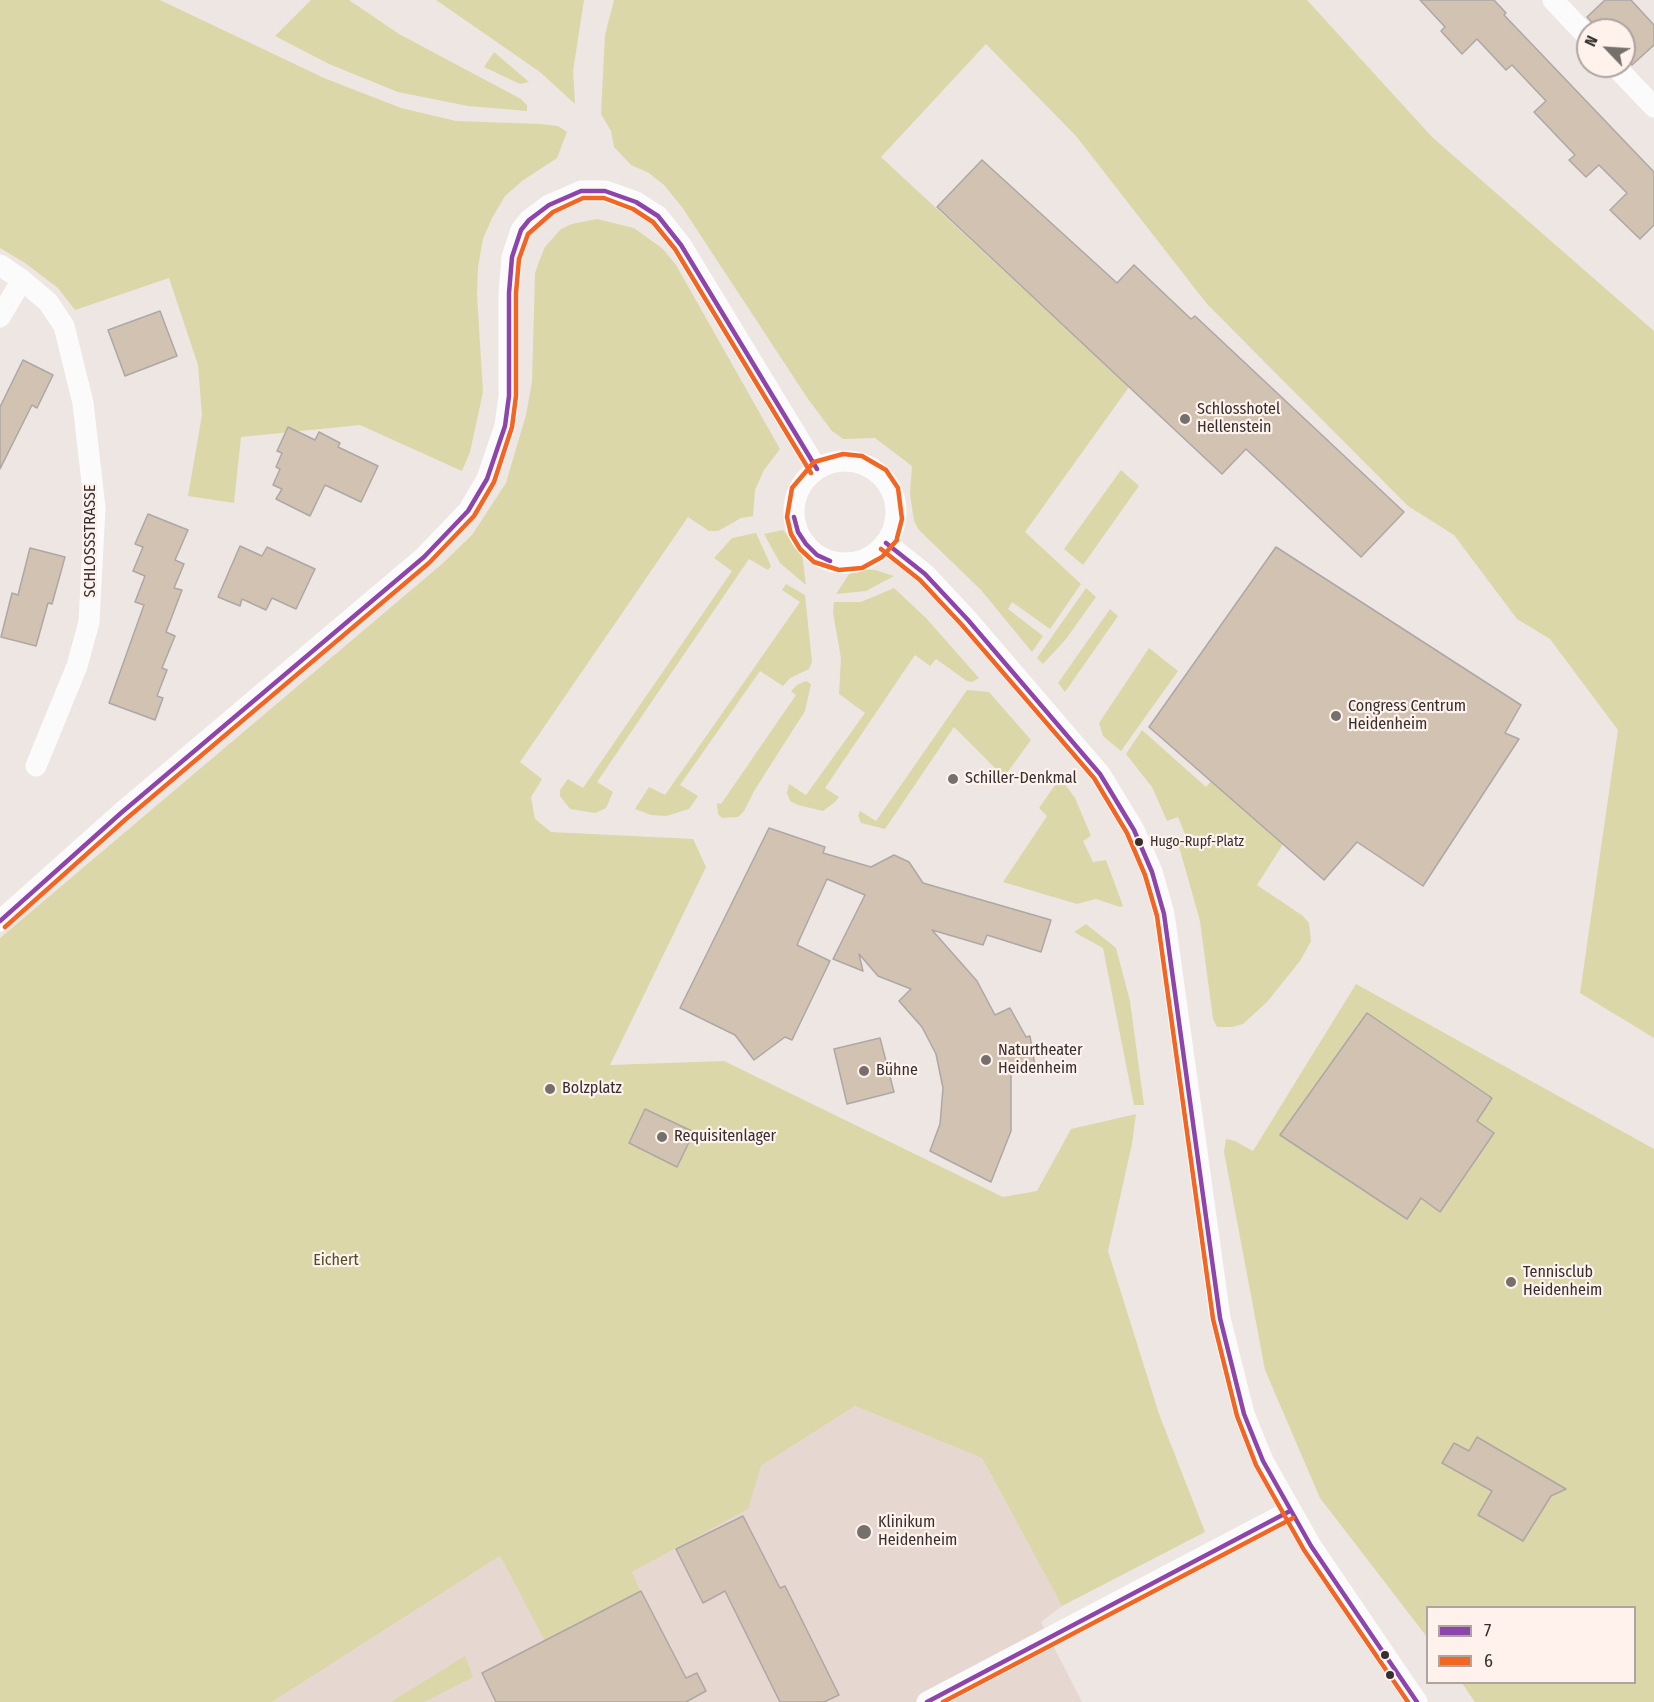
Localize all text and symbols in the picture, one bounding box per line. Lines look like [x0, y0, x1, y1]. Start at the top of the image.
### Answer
north arrow [1576, 18, 1636, 78]
text: N [1580, 33, 1602, 49]
place label: Schlosshotel Hellenstein [1197, 400, 1280, 438]
marker: Schlosshotel Hellenstein [1178, 412, 1192, 426]
street label: SCHLOSSSTRASSE [81, 485, 101, 597]
place label: Congress Centrum Heidenheim [1348, 697, 1466, 735]
marker: Congress Centrum Heidenheim [1329, 709, 1343, 723]
place label: Schiller-Denkmal [965, 769, 1077, 789]
marker: Schiller-Denkmal [946, 772, 960, 786]
place label: Hugo-Rupf-Platz [1150, 834, 1244, 850]
marker: Hugo-Rupf-Platz [1133, 836, 1145, 848]
place label: Naturtheater Heidenheim [998, 1041, 1082, 1079]
marker: Naturtheater Heidenheim [979, 1053, 993, 1067]
place label: Bühne [876, 1061, 918, 1081]
marker: Bühne [857, 1064, 871, 1078]
place label: Bolzplatz [562, 1079, 622, 1099]
marker: Bolzplatz [543, 1082, 557, 1096]
place label: Requisitenlager [674, 1127, 776, 1147]
marker: Requisitenlager [655, 1130, 669, 1144]
park label: Eichert [313, 1251, 359, 1271]
place label: Tennisclub Heidenheim [1523, 1263, 1602, 1301]
marker: Tennisclub Heidenheim [1504, 1275, 1518, 1289]
place label: Klinikum Heidenheim [878, 1513, 957, 1551]
marker: Klinikum Heidenheim [855, 1523, 873, 1541]
legend [1426, 1606, 1636, 1684]
text: 7 [1484, 1620, 1491, 1642]
unlabelled marker [1379, 1649, 1391, 1661]
text: 6 [1484, 1650, 1493, 1672]
unlabelled marker [1384, 1669, 1396, 1681]

